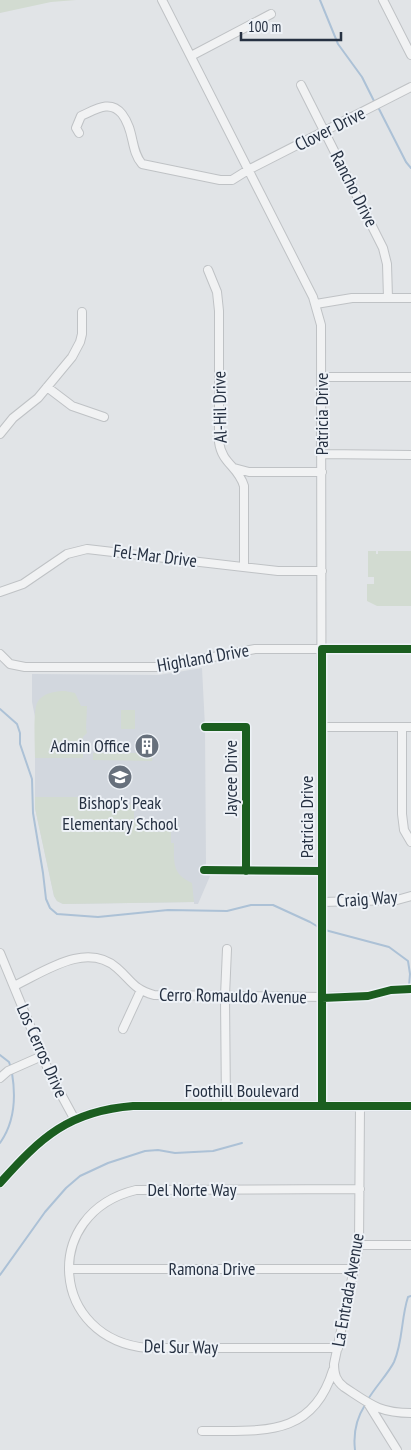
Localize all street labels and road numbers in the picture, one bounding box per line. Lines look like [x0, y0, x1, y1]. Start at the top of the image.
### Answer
street label: Clover Drive [291, 101, 369, 156]
street label: Rancho Drive [326, 147, 383, 231]
street label: Al-Hil Drive [207, 371, 232, 443]
street label: Patricia Drive [310, 373, 333, 455]
street label: Fel-Mar Drive [112, 539, 198, 572]
street label: Highland Drive [155, 638, 251, 677]
street label: Jaycee Drive [219, 740, 242, 817]
street label: Patricia Drive [295, 776, 318, 858]
street label: Craig Way [336, 885, 398, 912]
street label: Cerro Romauldo Avenue [159, 983, 307, 1008]
street label: Los Cerros Drive [12, 1001, 73, 1101]
street label: Foothill Boulevard [185, 1079, 299, 1102]
street label: Del Norte Way [148, 1178, 237, 1201]
street label: La Entrada Avenue [326, 1231, 369, 1348]
street label: Ramona Drive [169, 1257, 255, 1280]
street label: Del Sur Way [144, 1334, 219, 1359]

